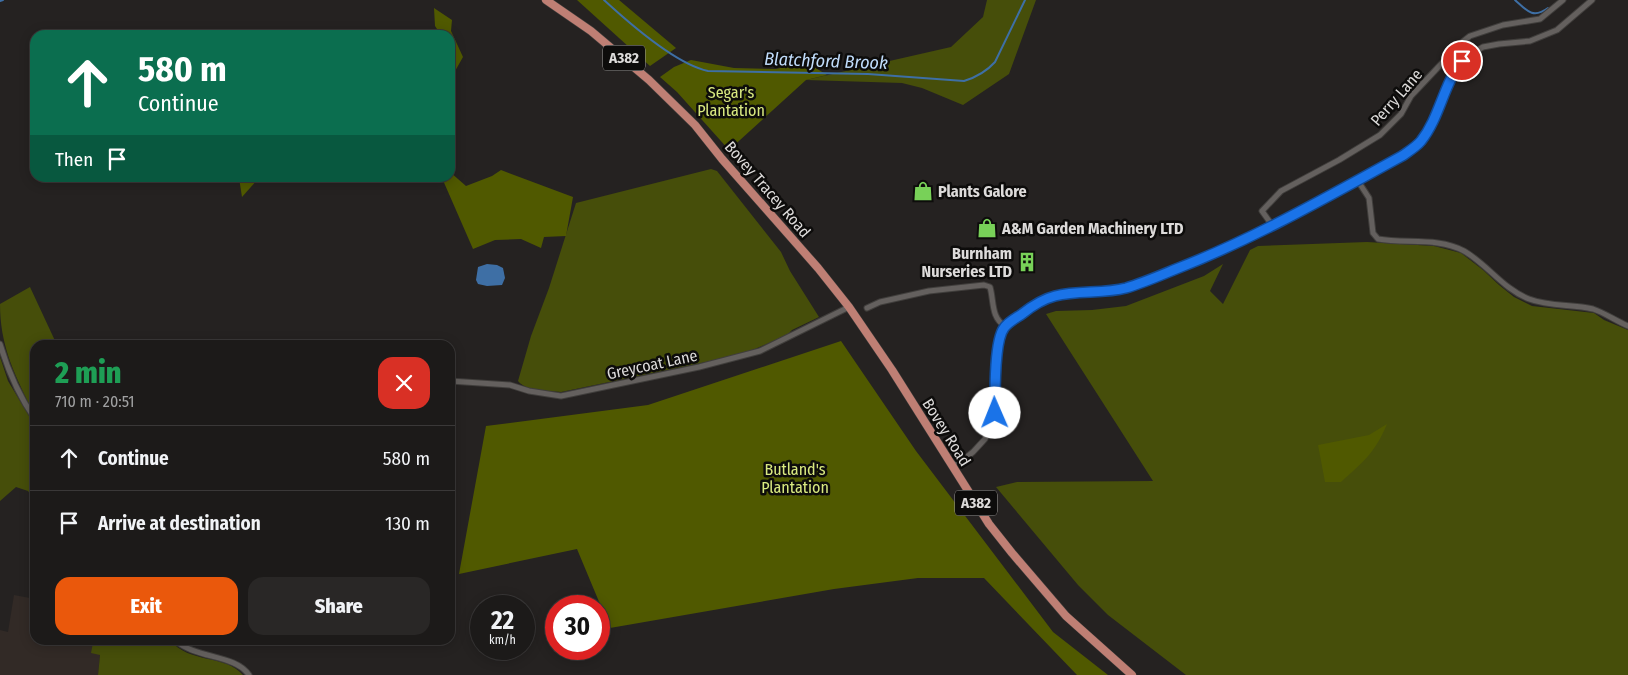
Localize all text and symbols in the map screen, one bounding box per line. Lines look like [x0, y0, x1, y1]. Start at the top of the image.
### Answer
pin [1441, 40, 1483, 82]
road number: A382 [603, 46, 645, 70]
icon: arrive [1448, 47, 1476, 75]
text: 580 m [138, 48, 227, 90]
water label: Blatchford Brook [764, 48, 888, 74]
icon: ahead [55, 50, 120, 115]
street label: Perry Lane [1367, 65, 1426, 130]
park label: Segar's Plantation [697, 83, 765, 120]
text: Continue [138, 90, 219, 117]
street label: Bovey Tracey Road [721, 137, 815, 241]
icon: arrive [103, 145, 131, 173]
text: Then [55, 148, 93, 171]
shop icon: Plants Galore [912, 180, 934, 202]
place label: Plants Galore [938, 182, 1027, 201]
shop icon: A&M Garden Machinery LTD [976, 217, 998, 239]
place label: A&M Garden Machinery LTD [1001, 219, 1184, 238]
place label: Burnham Nurseries LTD [922, 244, 1012, 281]
building icon: Burnham Nurseries LTD [1016, 251, 1038, 273]
street label: Greycoat Lane [605, 346, 699, 383]
text: 2 min [55, 355, 121, 391]
button: close [378, 357, 430, 409]
position arrow [968, 386, 1020, 438]
text: 710 m · 20:51 [55, 392, 134, 411]
street label: Bovey Road [918, 395, 975, 470]
icon: ahead [55, 444, 83, 472]
text: Continue [98, 447, 169, 470]
text: 580 m [383, 447, 430, 470]
park label: Butland's Plantation [761, 460, 829, 497]
road number: A382 [955, 490, 997, 516]
icon: arrive [55, 509, 83, 537]
text: Arrive at destination [98, 512, 261, 535]
text: 130 m [385, 512, 430, 535]
button: Exit [55, 577, 238, 635]
button: Share [248, 577, 430, 635]
speed limit sign: 30 [545, 595, 610, 660]
text: 22 [491, 606, 514, 636]
text: km/h [489, 633, 516, 647]

